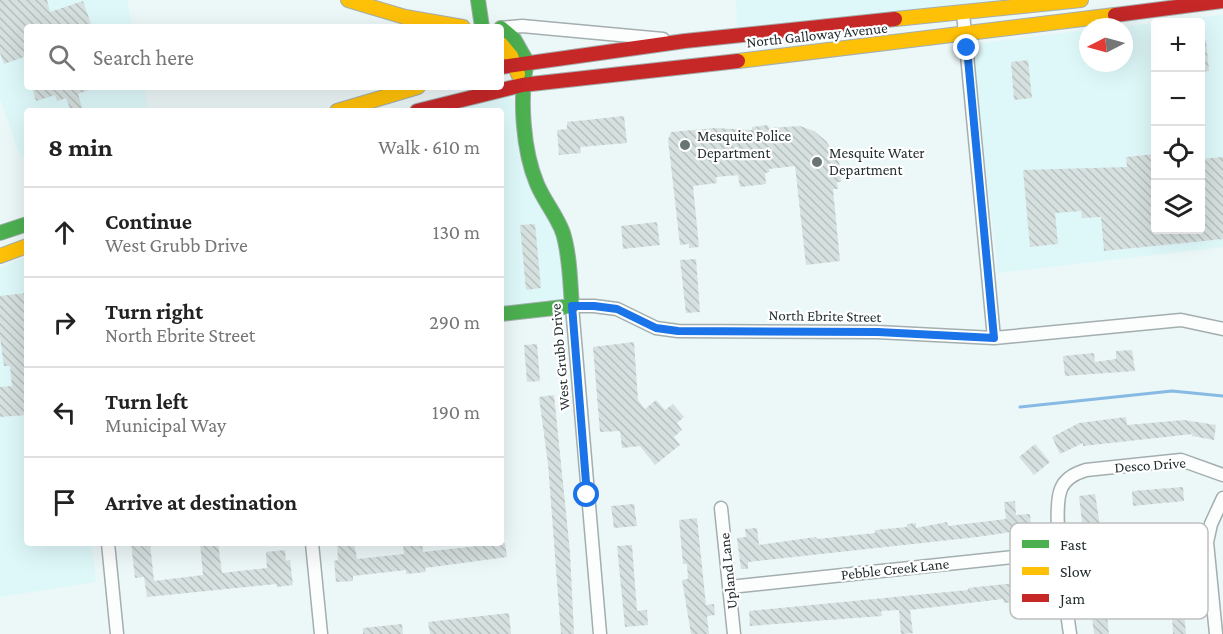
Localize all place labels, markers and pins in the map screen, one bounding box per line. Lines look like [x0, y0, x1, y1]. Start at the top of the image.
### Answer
place label: Mesquite Police Department [697, 128, 791, 162]
marker: Mesquite Police Department [678, 138, 692, 152]
place label: Mesquite Water Department [829, 145, 925, 179]
marker: Mesquite Water Department [810, 155, 824, 169]

